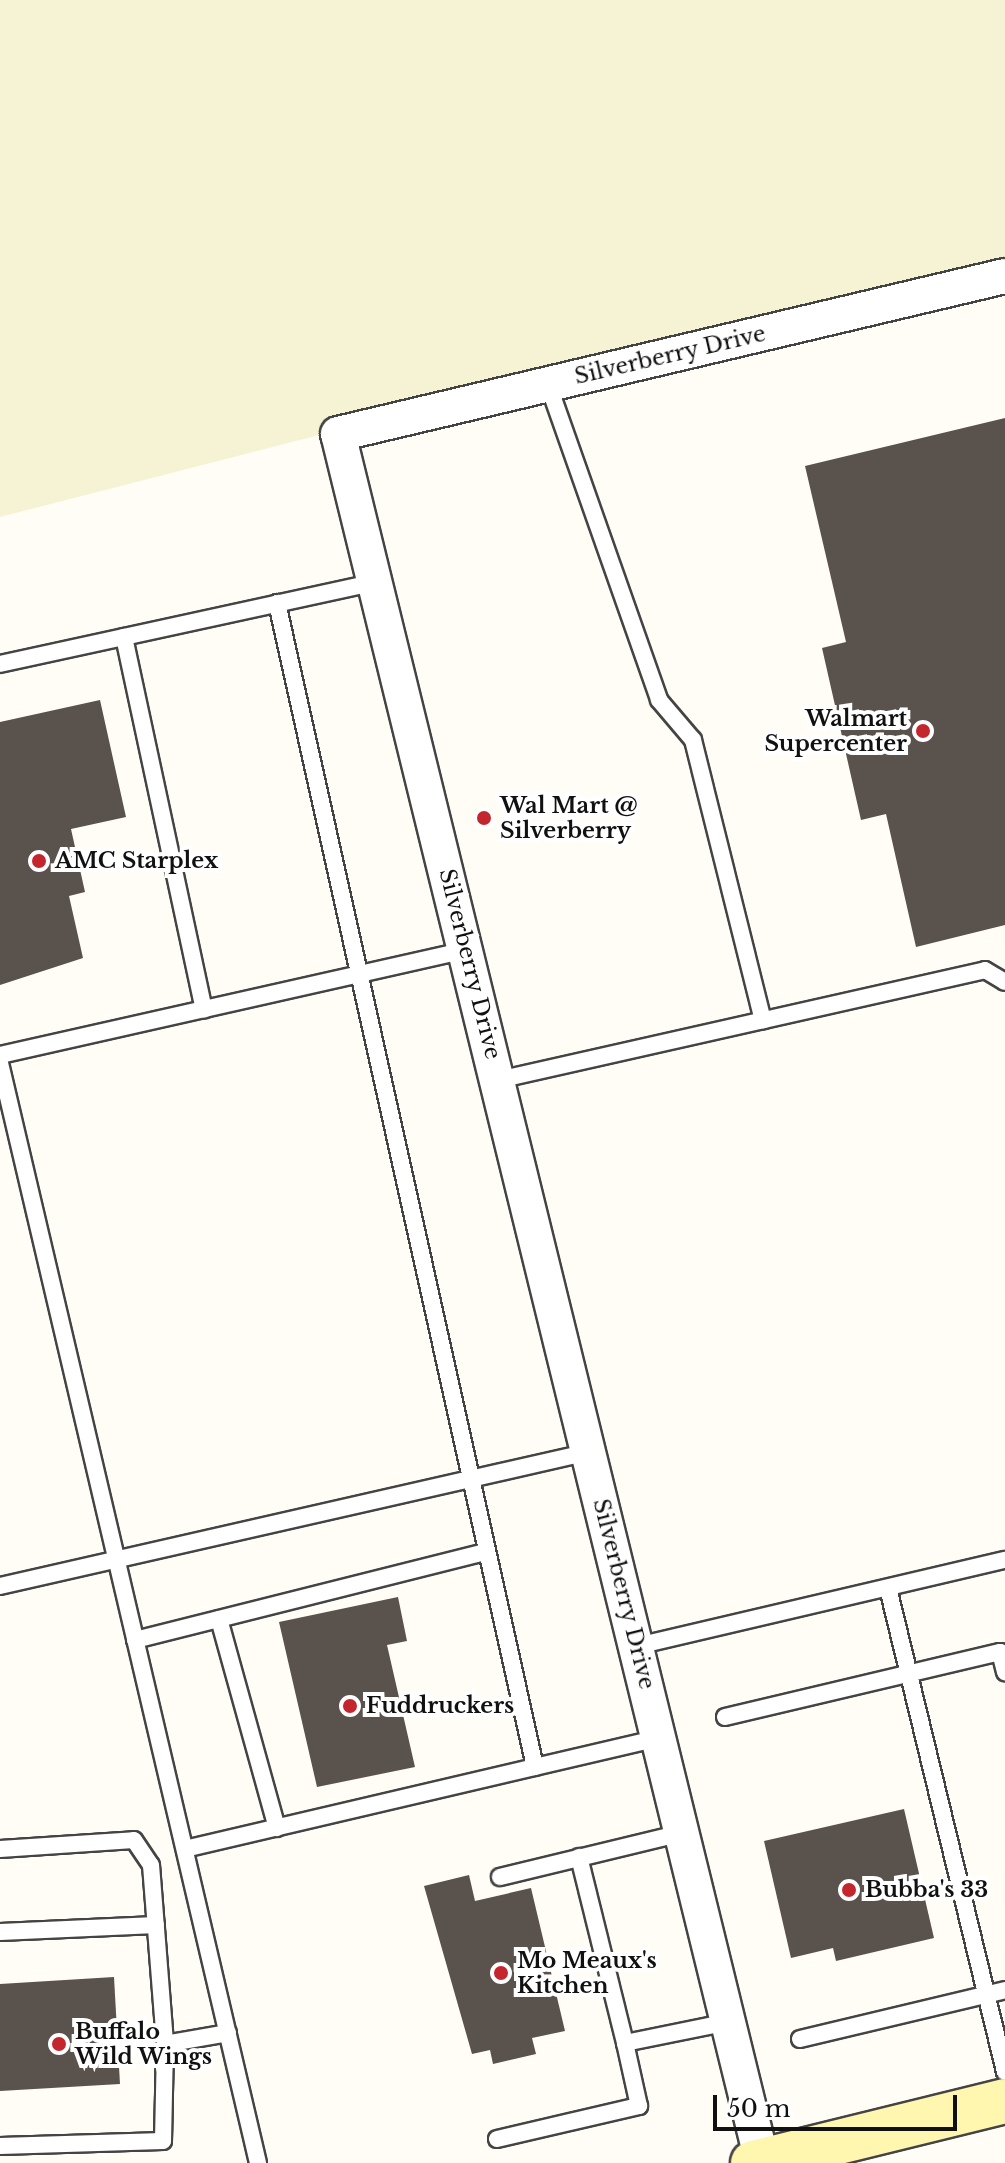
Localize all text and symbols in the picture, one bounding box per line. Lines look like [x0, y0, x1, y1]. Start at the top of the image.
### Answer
street label: Silverberry Drive [572, 320, 768, 390]
place label: Walmart Supercenter [764, 705, 907, 756]
marker: Walmart Supercenter [914, 722, 932, 740]
place label: Wal Mart @ Silverberry [500, 792, 638, 844]
marker: Wal Mart @ Silverberry [475, 809, 493, 827]
place label: AMC Starplex [55, 848, 218, 874]
marker: AMC Starplex [30, 852, 48, 870]
street label: Silverberry Drive [433, 866, 507, 1062]
street label: Silverberry Drive [587, 1496, 661, 1692]
place label: Fuddruckers [366, 1693, 514, 1719]
marker: Fuddruckers [341, 1697, 359, 1715]
place label: Bubba's 33 [865, 1877, 988, 1903]
marker: Bubba's 33 [840, 1881, 858, 1899]
place label: Mo Meaux's Kitchen [517, 1947, 657, 1998]
marker: Mo Meaux's Kitchen [492, 1964, 510, 1982]
place label: Buffalo Wild Wings [75, 2018, 213, 2070]
marker: Buffalo Wild Wings [50, 2035, 68, 2053]
scale bar [717, 2079, 961, 2129]
text: 50 m [727, 2094, 790, 2123]

